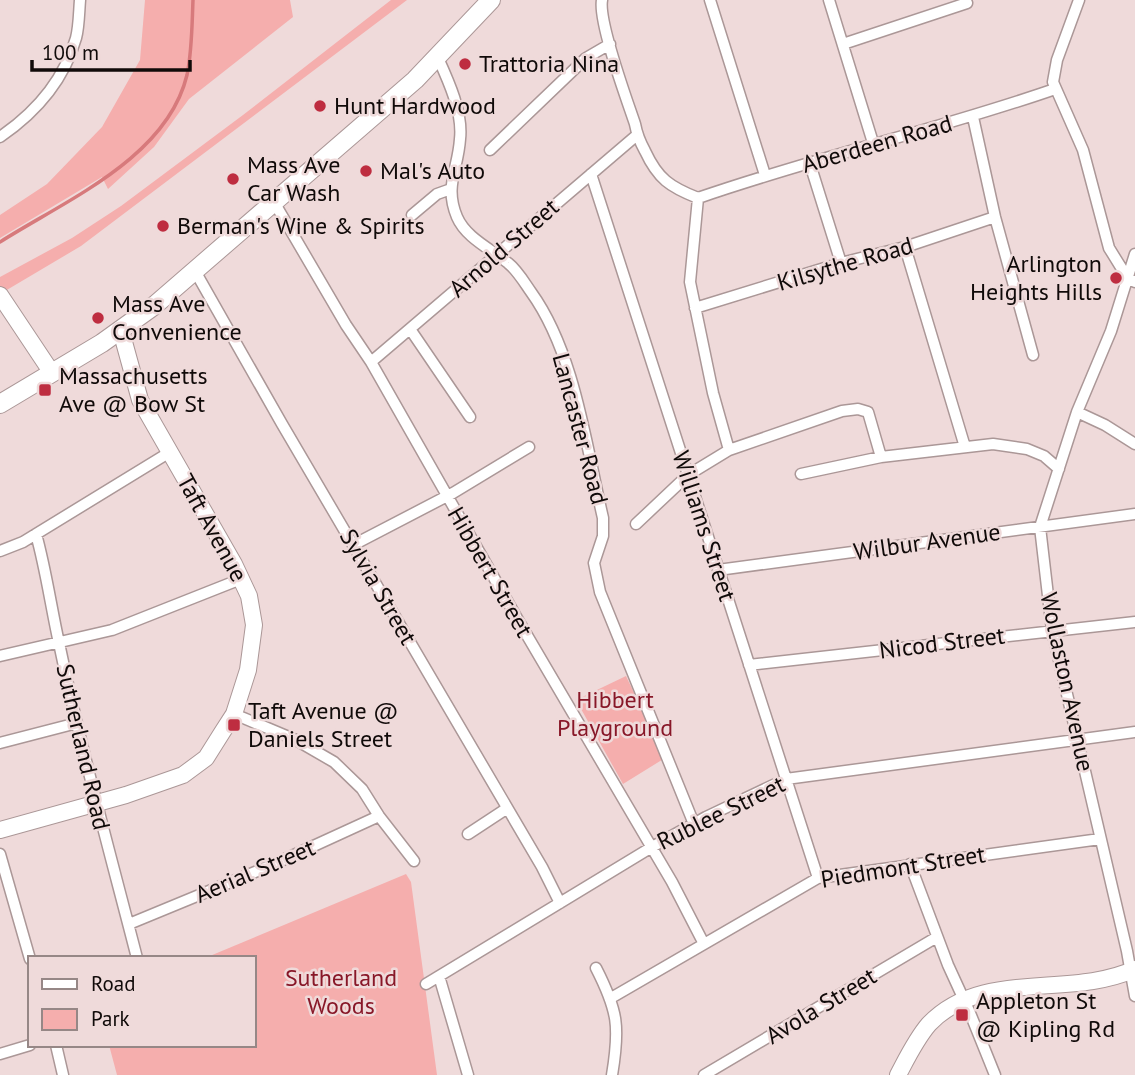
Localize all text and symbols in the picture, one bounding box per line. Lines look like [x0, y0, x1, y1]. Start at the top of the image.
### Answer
scale bar [32, 28, 189, 72]
text: 100 m [42, 39, 99, 66]
place label: Trattoria Nina [479, 48, 619, 79]
marker: Trattoria Nina [457, 56, 473, 72]
place label: Hunt Hardwood [334, 90, 496, 121]
marker: Hunt Hardwood [312, 98, 328, 114]
street label: Aberdeen Road [798, 107, 956, 180]
place label: Mass Ave Car Wash [247, 149, 340, 208]
place label: Mal's Auto [380, 155, 485, 186]
marker: Mal's Auto [358, 163, 374, 179]
marker: Mass Ave Car Wash [225, 171, 241, 187]
street label: Arnold Street [442, 191, 565, 304]
place label: Berman's Wine & Spirits [177, 210, 425, 241]
marker: Berman's Wine & Spirits [155, 218, 171, 234]
street label: Kilsythe Road [773, 229, 916, 298]
place label: Arlington Heights Hills [970, 248, 1102, 307]
marker: Arlington Heights Hills [1108, 270, 1124, 286]
place label: Mass Ave Convenience [112, 288, 242, 347]
marker: Mass Ave Convenience [90, 310, 106, 326]
street label: Lancaster Road [545, 350, 616, 508]
place label: Massachusetts Ave @ Bow St [59, 360, 208, 419]
marker: Massachusetts Ave @ Bow St [37, 382, 53, 398]
street label: Williams Street [666, 447, 743, 605]
street label: Taft Avenue [170, 468, 255, 587]
street label: Hibbert Street [441, 501, 540, 642]
street label: Wilbur Avenue [852, 516, 1002, 567]
street label: Sylvia Street [333, 523, 424, 650]
street label: Wollaston Avenue [1033, 590, 1102, 774]
street label: Nicod Street [877, 619, 1007, 666]
street label: Sutherland Road [49, 661, 118, 833]
park label: Hibbert Playground [557, 684, 673, 743]
place label: Taft Avenue @ Daniels Street [248, 695, 399, 754]
marker: Taft Avenue @ Daniels Street [226, 717, 242, 733]
street label: Rublee Street [652, 768, 790, 857]
street label: Aerial Street [190, 831, 319, 910]
street label: Piedmont Street [818, 838, 987, 895]
legend [28, 956, 256, 1047]
street label: Avola Street [760, 960, 882, 1051]
park label: Sutherland Woods [285, 962, 397, 1021]
text: Road [91, 970, 135, 997]
place label: Appleton St @ Kipling Rd [976, 985, 1115, 1044]
text: Park [91, 1005, 130, 1032]
marker: Appleton St @ Kipling Rd [954, 1007, 970, 1023]

